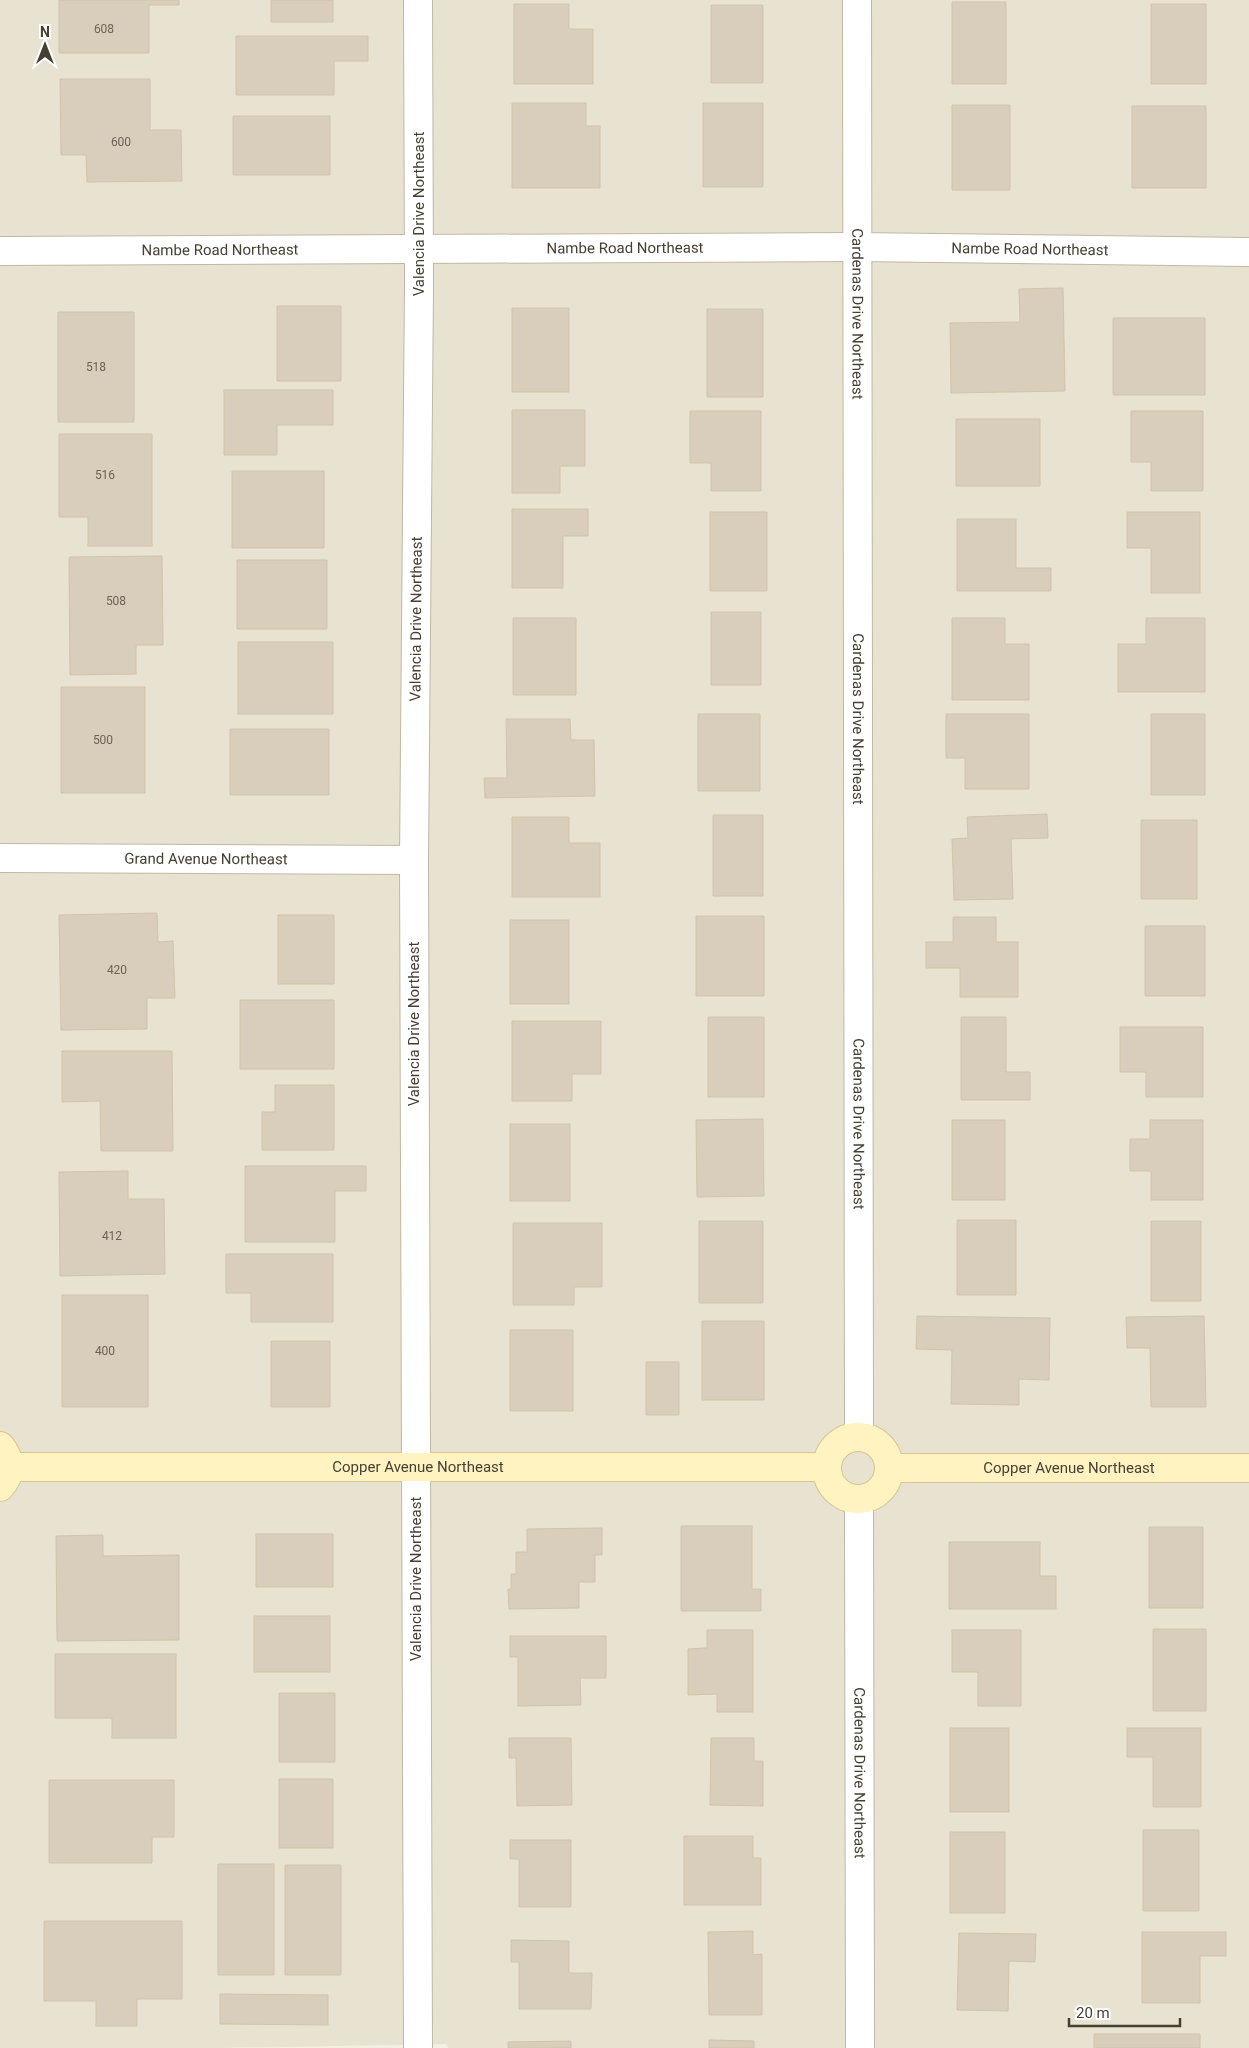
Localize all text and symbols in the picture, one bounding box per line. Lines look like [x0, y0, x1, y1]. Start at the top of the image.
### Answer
north arrow [20, 20, 70, 70]
house number: 608 [94, 22, 114, 36]
text: N [40, 24, 50, 40]
street label: Valencia Drive Northeast [410, 132, 428, 296]
house number: 600 [111, 135, 131, 149]
street label: Cardenas Drive Northeast [848, 228, 867, 400]
street label: Nambe Road Northeast [546, 239, 704, 257]
street label: Nambe Road Northeast [951, 239, 1109, 259]
street label: Nambe Road Northeast [141, 241, 299, 259]
house number: 518 [86, 360, 106, 374]
house number: 516 [95, 468, 115, 482]
street label: Valencia Drive Northeast [406, 536, 426, 702]
house number: 508 [106, 594, 126, 608]
street label: Cardenas Drive Northeast [849, 633, 867, 805]
house number: 500 [93, 733, 113, 747]
street label: Grand Avenue Northeast [124, 850, 288, 868]
street label: Valencia Drive Northeast [405, 942, 423, 1106]
house number: 420 [107, 963, 127, 977]
street label: Cardenas Drive Northeast [849, 1038, 868, 1210]
house number: 412 [102, 1229, 122, 1243]
house number: 400 [95, 1344, 115, 1358]
street label: Copper Avenue Northeast [332, 1458, 504, 1476]
street label: Copper Avenue Northeast [983, 1459, 1155, 1477]
street label: Valencia Drive Northeast [407, 1497, 425, 1661]
street label: Cardenas Drive Northeast [850, 1687, 869, 1859]
scale bar [1069, 1996, 1180, 2028]
text: 20 m [1076, 2004, 1110, 2022]

